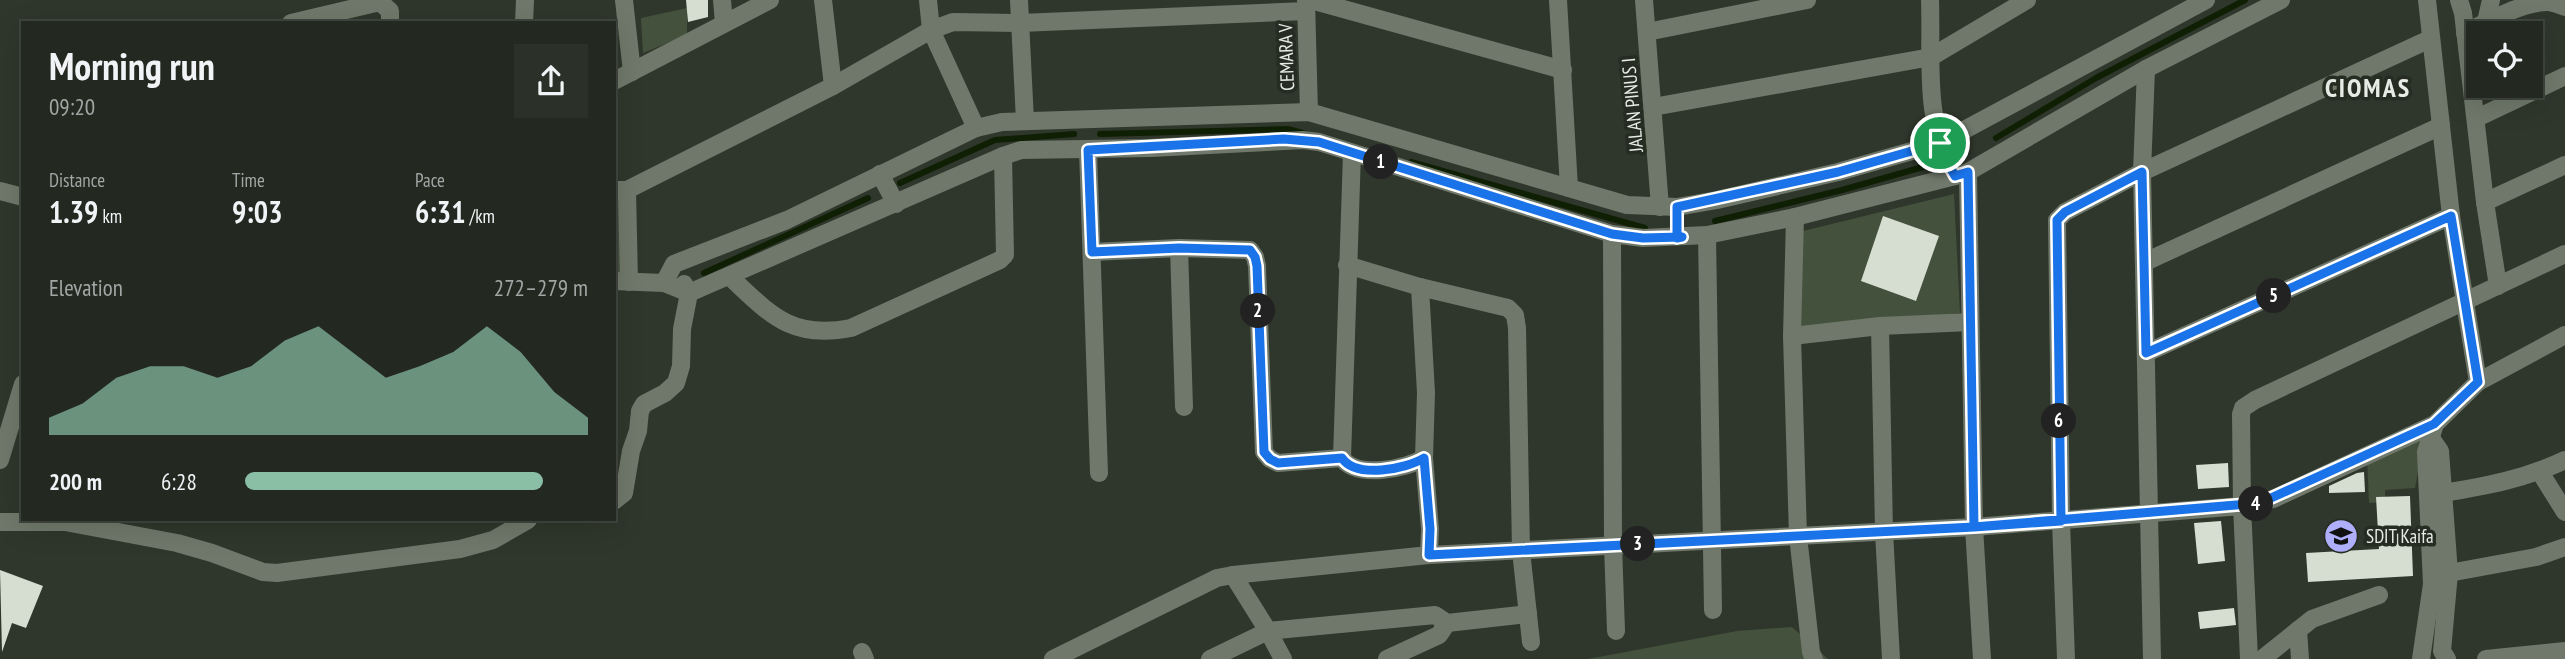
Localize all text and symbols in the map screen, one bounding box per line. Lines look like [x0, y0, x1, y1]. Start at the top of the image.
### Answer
map controls [2466, 21, 2543, 98]
button: locate [2466, 21, 2543, 98]
street label: CEMARA V [1273, 23, 1299, 91]
text: Morning run [49, 41, 215, 90]
button: share [514, 44, 588, 118]
street label: JALAN PINUS I [1616, 57, 1648, 154]
district label: CIOMAS [2325, 71, 2411, 104]
text: 09:20 [49, 92, 95, 121]
pin [1910, 113, 1970, 173]
icon: arrive [1921, 124, 1959, 162]
pin: 1 [1364, 144, 1398, 180]
text: 1 [1376, 149, 1385, 173]
text: Distance [49, 168, 105, 192]
text: Time [232, 168, 265, 192]
text: Pace [415, 168, 445, 192]
text: 1.39 [49, 192, 98, 231]
text: 9:03 [232, 192, 283, 231]
text: 6:31 [415, 192, 466, 231]
text: km [98, 204, 122, 228]
text: /km [466, 204, 495, 228]
text: Elevation [49, 273, 123, 302]
text: 272–279 m [494, 273, 588, 302]
pin: 5 [2256, 278, 2292, 314]
text: 5 [2269, 283, 2278, 307]
pin: 2 [1240, 294, 1276, 328]
text: 2 [1253, 298, 1262, 322]
pin: 6 [2042, 404, 2076, 438]
text: 6 [2054, 408, 2063, 432]
text: 200 m [49, 467, 102, 496]
text: 6:28 [161, 467, 197, 496]
pin: 4 [2238, 486, 2274, 522]
text: 4 [2251, 491, 2260, 515]
school or university icon: SDIT Kaifa [2322, 517, 2360, 555]
place label: SDIT Kaifa [2366, 524, 2434, 548]
pin: 3 [1620, 526, 1656, 562]
text: 3 [1633, 531, 1642, 555]

